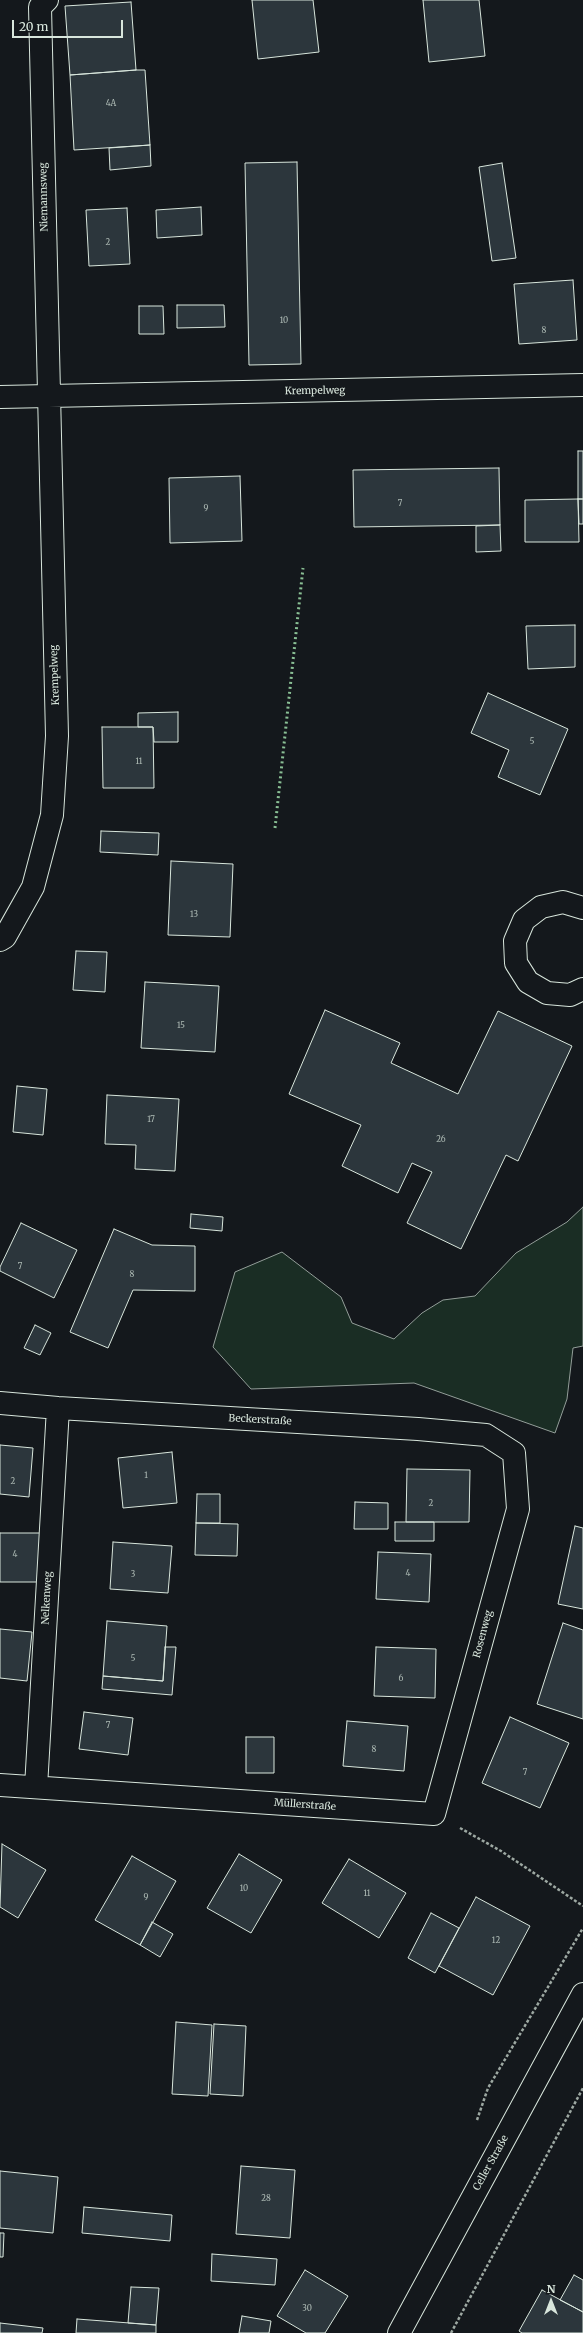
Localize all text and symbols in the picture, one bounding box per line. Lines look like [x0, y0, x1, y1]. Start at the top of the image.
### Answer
scale bar [14, 12, 125, 38]
text: 20 m [19, 19, 48, 34]
house number: 4A [106, 99, 116, 109]
street label: Niemannsweg [37, 162, 51, 232]
house number: 2 [106, 238, 110, 248]
house number: 10 [280, 316, 288, 326]
house number: 8 [542, 326, 546, 336]
street label: Krempelweg [285, 384, 345, 398]
house number: 7 [398, 499, 402, 509]
house number: 9 [204, 504, 208, 514]
street label: Krempelweg [48, 644, 62, 706]
house number: 5 [530, 737, 534, 747]
house number: 11 [136, 757, 142, 767]
house number: 13 [190, 910, 198, 920]
house number: 15 [177, 1021, 185, 1031]
house number: 17 [147, 1115, 155, 1125]
house number: 26 [436, 1135, 446, 1145]
house number: 7 [18, 1262, 22, 1272]
house number: 8 [130, 1270, 134, 1280]
street label: Beckerstraße [228, 1412, 292, 1428]
house number: 1 [144, 1471, 148, 1481]
house number: 2 [11, 1477, 15, 1487]
house number: 2 [429, 1499, 433, 1509]
house number: 4 [13, 1550, 17, 1560]
house number: 4 [406, 1569, 410, 1579]
house number: 3 [131, 1570, 135, 1580]
street label: Nelkenweg [40, 1571, 54, 1625]
street label: Rosenweg [471, 1609, 495, 1659]
house number: 5 [131, 1654, 135, 1664]
house number: 6 [399, 1674, 403, 1684]
house number: 7 [106, 1721, 110, 1731]
house number: 8 [372, 1745, 376, 1755]
house number: 7 [523, 1768, 527, 1778]
street label: Müllerstraße [274, 1797, 336, 1813]
house number: 10 [240, 1884, 248, 1894]
house number: 11 [364, 1889, 370, 1899]
house number: 9 [144, 1893, 148, 1903]
house number: 12 [492, 1936, 500, 1946]
street label: Celler Straße [471, 2133, 511, 2193]
house number: 28 [261, 2194, 271, 2204]
north arrow [531, 2281, 571, 2321]
text: N [547, 2282, 555, 2296]
house number: 30 [302, 2304, 312, 2314]

